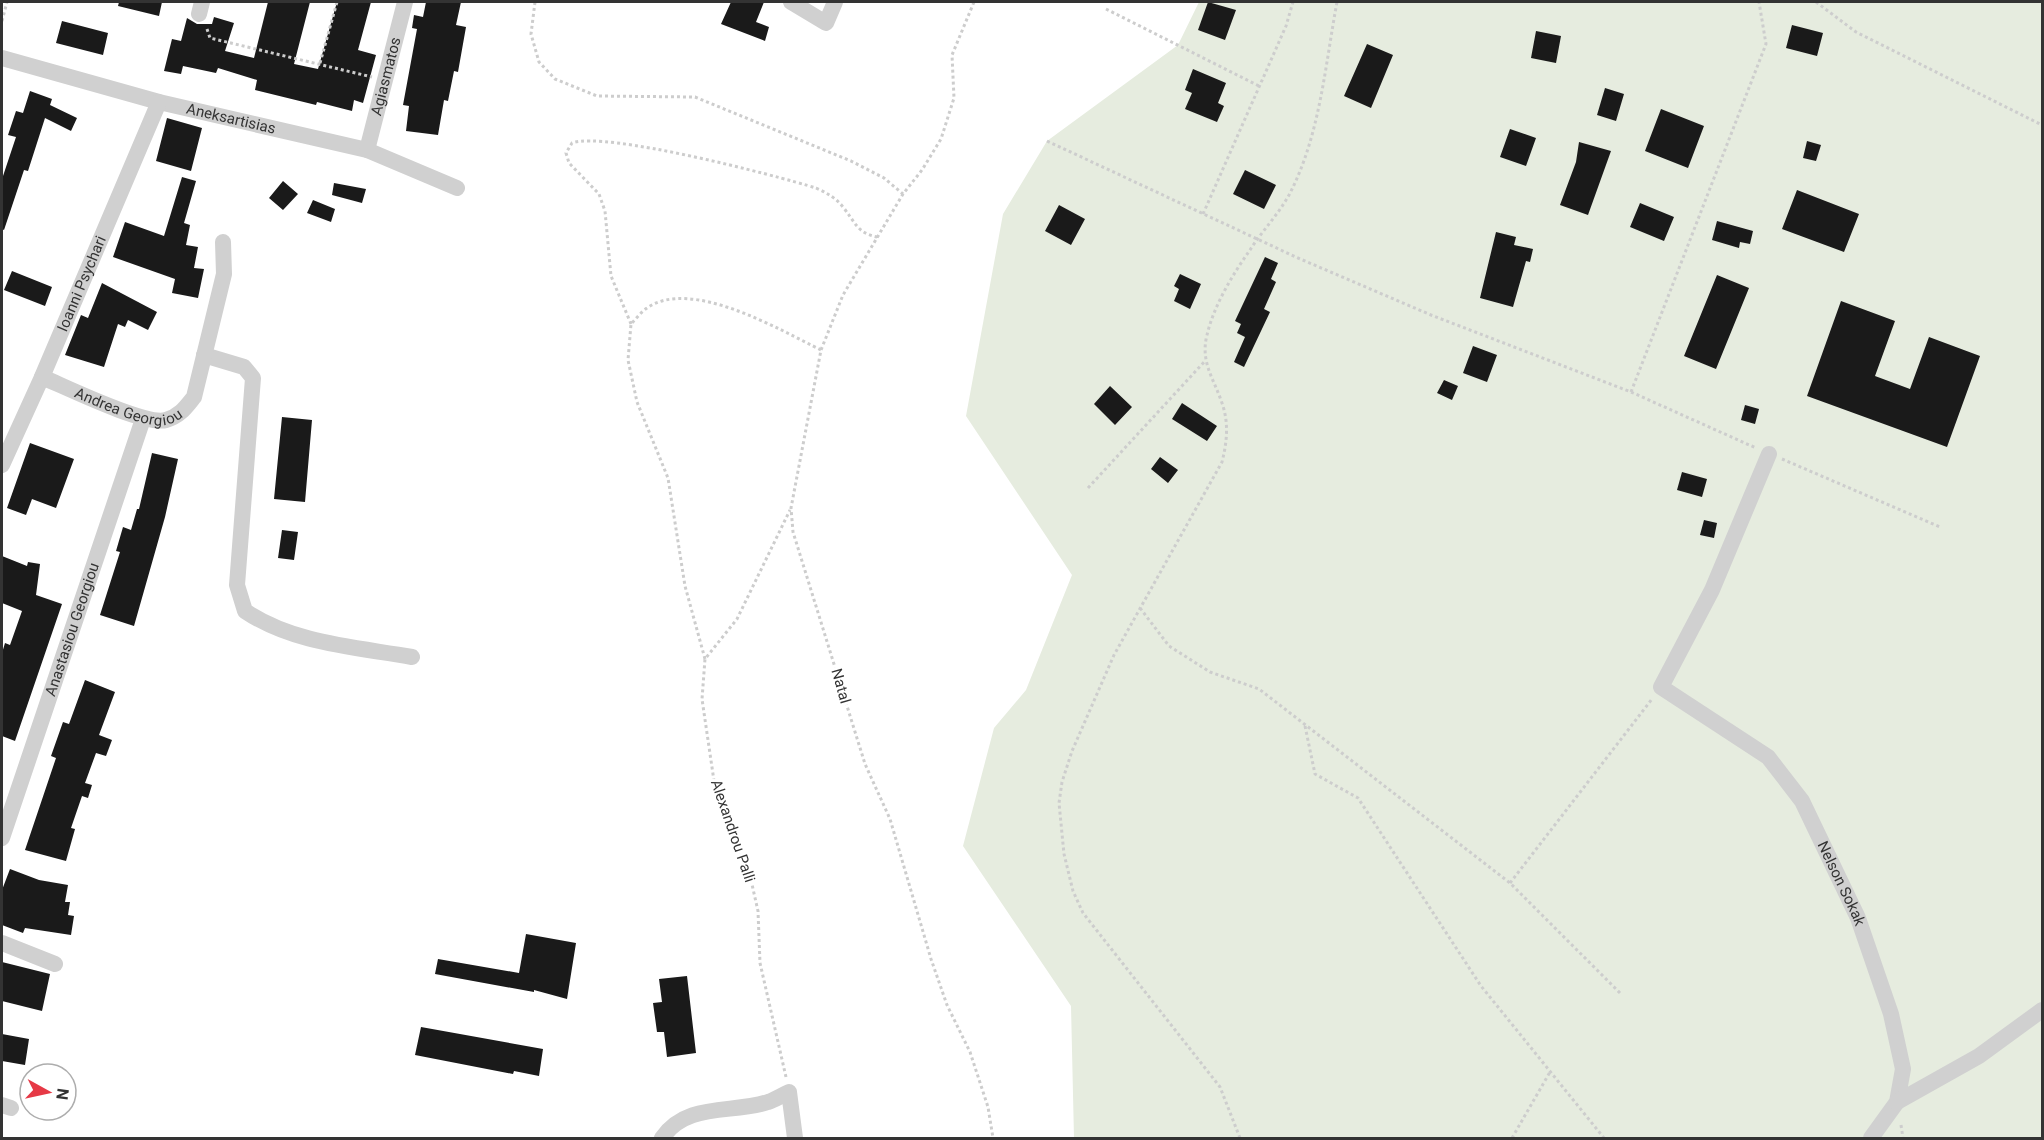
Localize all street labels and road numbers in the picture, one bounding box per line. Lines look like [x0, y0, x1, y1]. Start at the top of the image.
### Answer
street label: Agiasmatos [367, 35, 405, 117]
street label: Aneksartisias [185, 100, 277, 138]
street label: Ioanni Psychari [53, 233, 110, 334]
street label: Andrea Georgiou [72, 384, 186, 430]
street label: Anastasiou Georgiou [41, 560, 103, 699]
street label: Natal [827, 666, 855, 706]
street label: Alexandrou Palli [707, 777, 759, 885]
street label: Nelson Sokak [1814, 838, 1869, 928]

